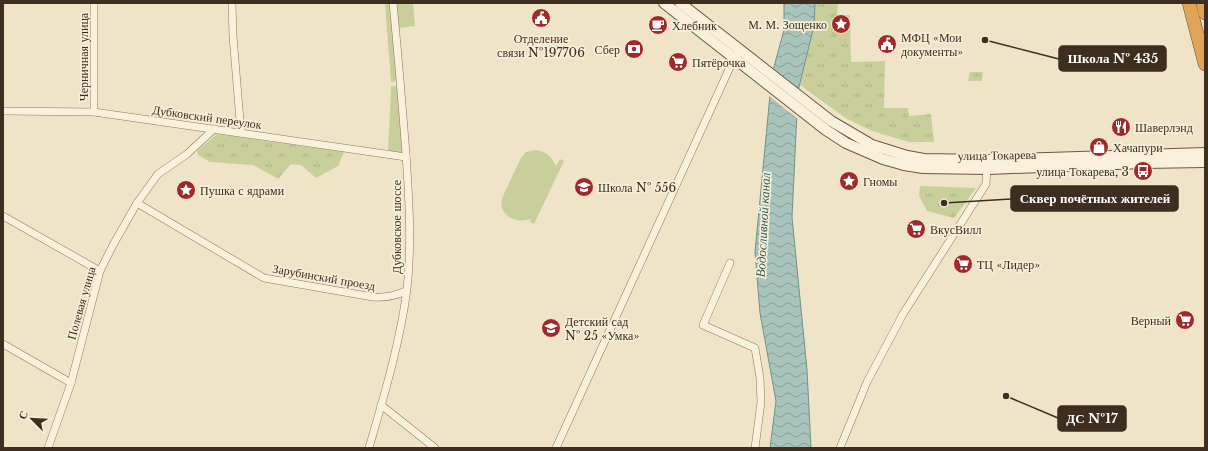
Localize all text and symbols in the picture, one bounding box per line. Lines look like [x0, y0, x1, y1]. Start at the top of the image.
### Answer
public building icon: Отделение связи №197706 [530, 7, 552, 29]
street label: Черничная улица [76, 12, 91, 101]
place icon: М. М. Зощенко [830, 13, 852, 35]
cafe icon: Хлебник [647, 14, 669, 36]
place label: М. М. Зощенко [748, 17, 827, 32]
place label: Хлебник [672, 18, 717, 33]
place label: МФЦ «Мои документы» [901, 30, 963, 59]
place label: Отделение связи №197706 [497, 31, 585, 60]
public building icon: МФЦ «Мои документы» [876, 33, 898, 55]
bank icon: Сбер [623, 38, 645, 60]
place label: Сбер [595, 42, 620, 57]
callout: Школа № 435 [1059, 46, 1166, 71]
text: Школа № 435 [1068, 50, 1159, 67]
supermarket icon: Пятёрочка [667, 51, 689, 73]
place label: Пятёрочка [692, 55, 746, 70]
street label: Дубковский переулок [151, 102, 263, 132]
restaurant icon: Шаверлэнд [1110, 116, 1132, 138]
place label: Шаверлэнд [1135, 120, 1193, 135]
shop icon: Хачапури [1088, 136, 1110, 158]
place label: Хачапури [1113, 140, 1163, 155]
street label: улица Токарева [958, 147, 1037, 163]
bus stop icon: улица Токарева, 3 [1132, 160, 1154, 182]
place label: улица Токарева, 3 [1036, 164, 1129, 179]
place icon: Гномы [838, 170, 860, 192]
water label: Водосливной канал [752, 172, 774, 278]
place label: Гномы [863, 174, 897, 189]
school or university icon: Школа № 556 [573, 176, 595, 198]
place icon: Пушка с ядрами [175, 179, 197, 201]
street label: Дубковское шоссе [389, 180, 404, 274]
place label: Школа № 556 [598, 180, 676, 195]
place label: Пушка с ядрами [200, 183, 285, 198]
callout: Сквер почётных жителей [1011, 186, 1178, 211]
text: Сквер почётных жителей [1020, 190, 1171, 207]
supermarket icon: ВкусВилл [905, 218, 927, 240]
place label: ВкусВилл [930, 222, 981, 237]
supermarket icon: ТЦ «Лидер» [952, 253, 974, 275]
place label: ТЦ «Лидер» [977, 257, 1040, 272]
street label: Зарубинский проезд [271, 261, 377, 293]
street label: Полевая улица [63, 264, 99, 341]
supermarket icon: Верный [1174, 309, 1196, 331]
place label: Верный [1131, 313, 1172, 328]
place label: Детский сад № 25 «Умка» [565, 314, 639, 343]
school or university icon: Детский сад № 25 «Умка» [540, 317, 562, 339]
north arrow [12, 399, 52, 439]
callout: ДС №17 [1058, 406, 1126, 431]
text: С [15, 408, 31, 421]
text: ДС №17 [1066, 410, 1118, 427]

